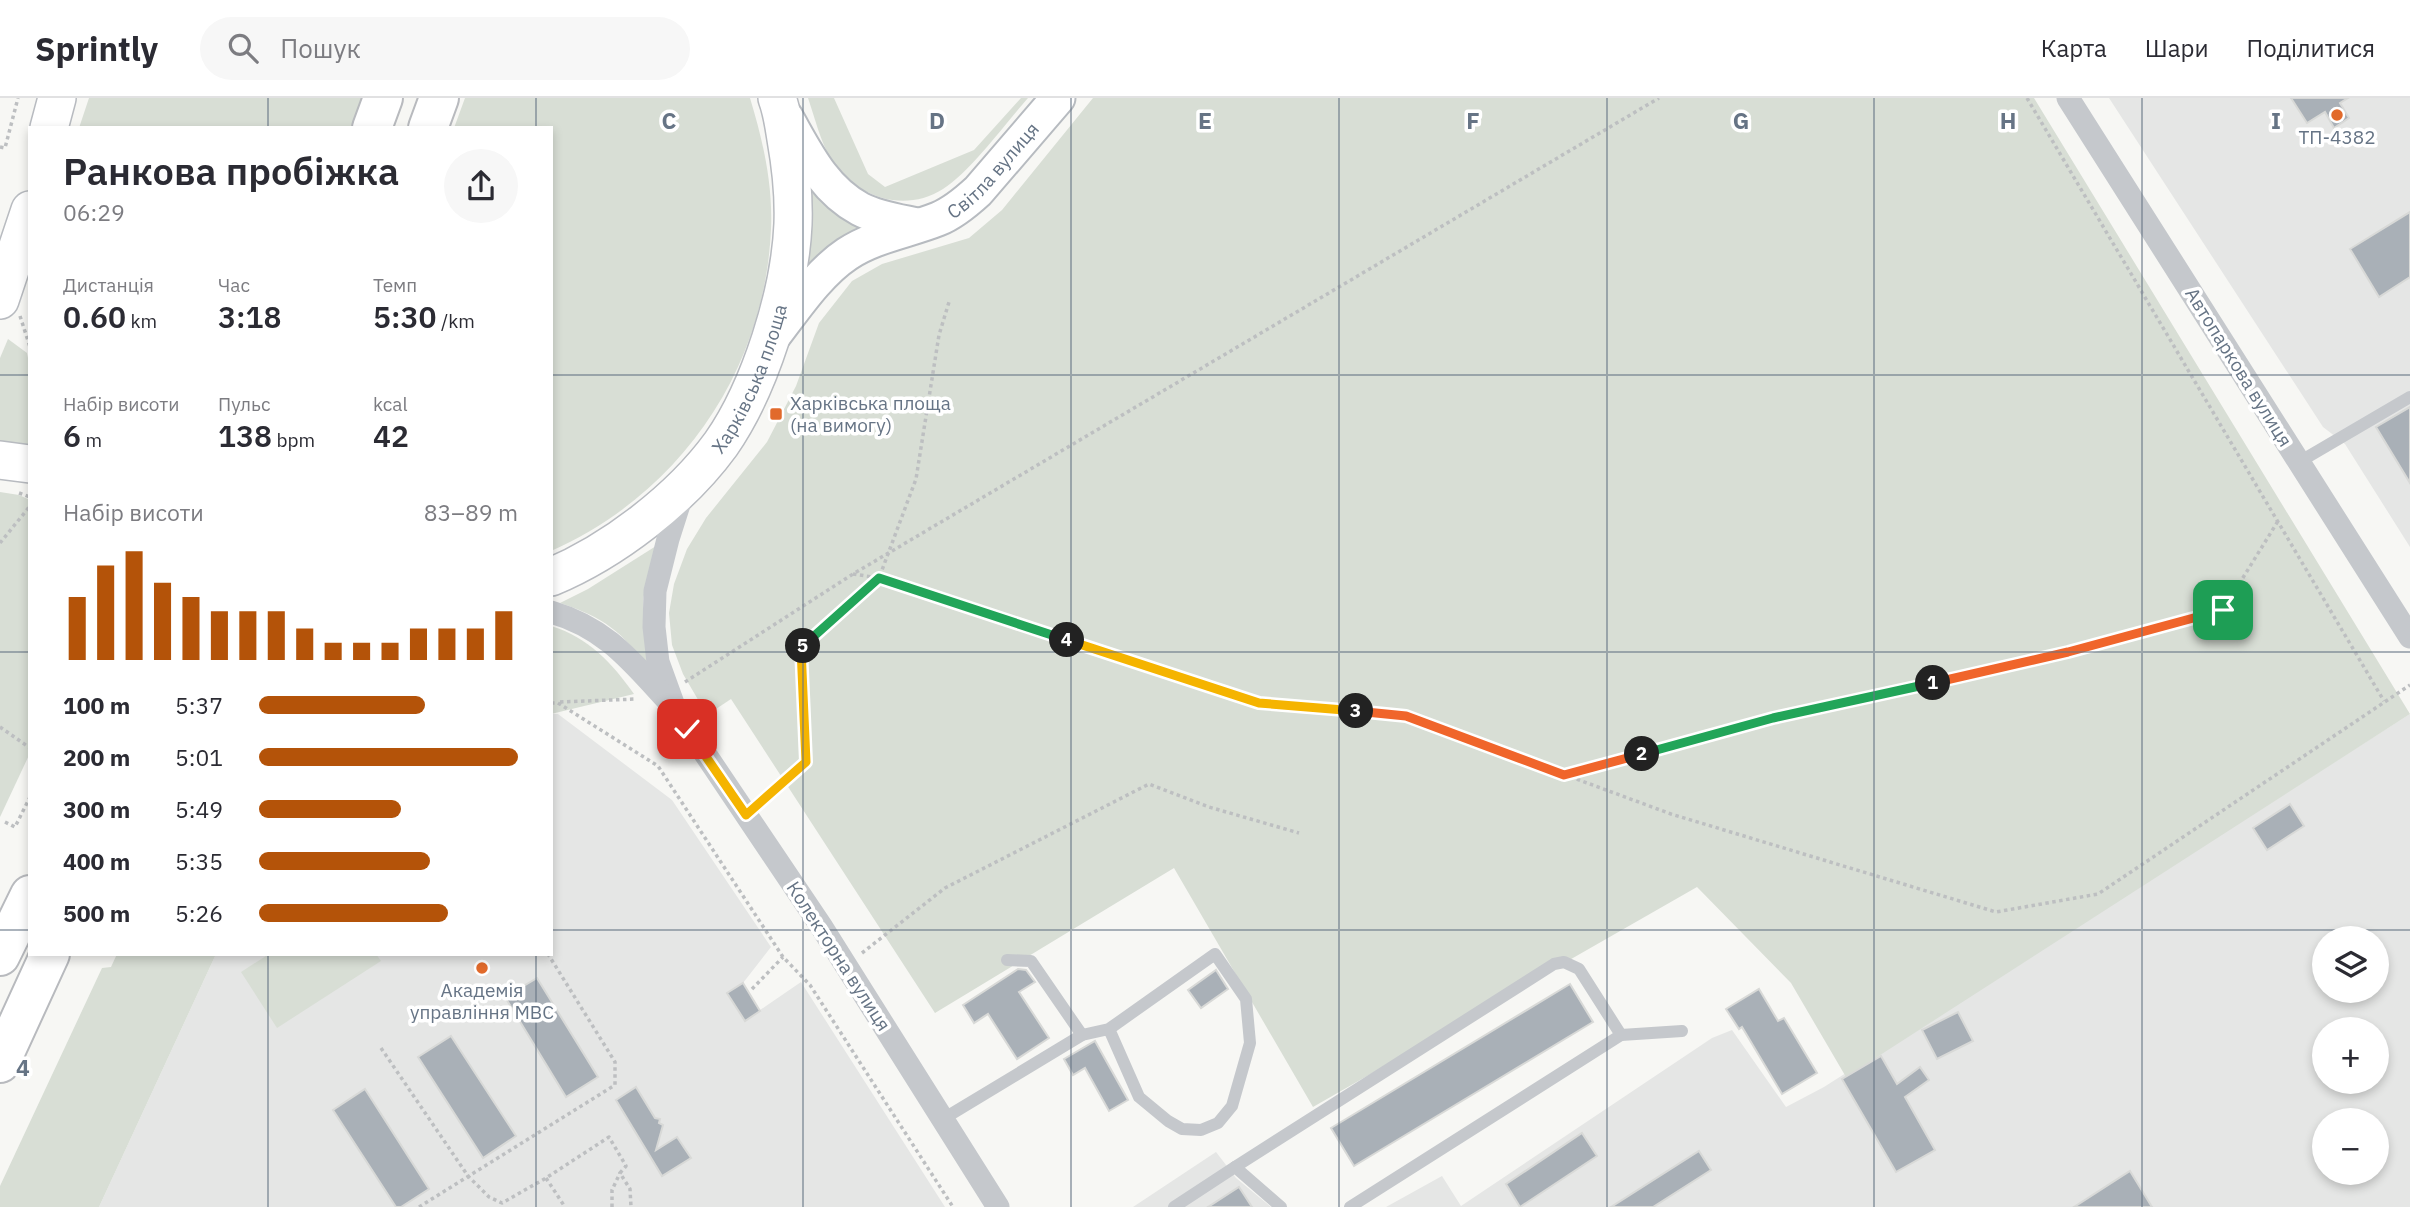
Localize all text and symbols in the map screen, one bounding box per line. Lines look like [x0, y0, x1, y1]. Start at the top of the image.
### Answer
search box [200, 17, 690, 80]
text: Sprintly [35, 27, 158, 70]
icon: search [224, 29, 262, 67]
text: Пошук [280, 31, 361, 65]
text: Карта [2041, 32, 2107, 64]
text: Шари [2145, 32, 2209, 64]
text: Поділитися [2247, 32, 2375, 64]
text: C [662, 105, 677, 135]
text: D [929, 105, 945, 135]
text: E [1198, 105, 1212, 135]
text: F [1466, 105, 1480, 135]
text: G [1733, 105, 1749, 135]
text: H [2000, 105, 2016, 135]
text: I [2271, 105, 2281, 135]
marker: ТП-4382 [2329, 107, 2345, 123]
street label: Світла вулиця [942, 117, 1044, 224]
place label: ТП-4382 [2298, 125, 2376, 149]
text: Ранкова пробіжка [63, 146, 399, 195]
button: share [444, 149, 518, 223]
text: 06:29 [63, 197, 125, 227]
text: Дистанція [63, 273, 154, 297]
text: Час [218, 273, 250, 297]
text: Темп [373, 273, 417, 297]
street label: Автопаркова вулиця [2180, 283, 2298, 451]
text: 0.60 [63, 297, 126, 336]
text: 3:18 [218, 297, 282, 336]
text: 5:30 [373, 297, 437, 336]
street label: Харківська площа [706, 301, 792, 458]
text: km [126, 309, 157, 333]
text: /km [437, 309, 475, 333]
place label: Харківська площа (на вимогу) [790, 391, 951, 437]
text: Набір висоти [63, 392, 179, 416]
text: Пульс [218, 392, 271, 416]
text: kcal [373, 392, 408, 416]
marker: Харківська площа (на вимогу) [768, 406, 784, 422]
text: 6 [63, 416, 81, 455]
text: 138 [218, 416, 272, 455]
text: 42 [373, 416, 409, 455]
text: m [81, 428, 102, 452]
text: bpm [272, 428, 315, 452]
text: Набір висоти [63, 497, 204, 527]
text: 83–89 m [424, 497, 518, 527]
pin [2193, 580, 2253, 640]
icon: arrive [2204, 591, 2242, 629]
pin: 4 [1050, 622, 1084, 658]
text: 4 [1061, 627, 1072, 651]
pin: 5 [786, 628, 820, 664]
text: 5 [797, 633, 808, 657]
pin: 1 [1916, 666, 1951, 700]
text: 1 [1927, 670, 1938, 694]
text: 100 m [63, 690, 130, 720]
text: 5:37 [175, 690, 223, 720]
pin: 3 [1338, 694, 1374, 728]
text: 3 [1350, 698, 1361, 722]
pin [657, 699, 717, 759]
icon: check [668, 710, 706, 748]
pin: 2 [1624, 736, 1660, 772]
text: 2 [1636, 741, 1647, 765]
text: 200 m [63, 742, 130, 772]
text: 5:01 [175, 742, 223, 772]
text: 300 m [63, 794, 130, 824]
text: 5:49 [175, 794, 223, 824]
text: 400 m [63, 846, 130, 876]
text: 5:35 [175, 846, 223, 876]
street label: Колекторна вулиця [782, 877, 896, 1035]
text: 500 m [63, 898, 130, 928]
text: 5:26 [175, 898, 223, 928]
map controls [2312, 926, 2389, 1185]
button: layers [2312, 926, 2389, 1003]
marker: Академія управління МВС [474, 960, 490, 976]
place label: Академія управління МВС [410, 978, 554, 1024]
button: + [2312, 1017, 2389, 1094]
text: 4 [16, 1052, 30, 1082]
button: − [2312, 1108, 2389, 1185]

